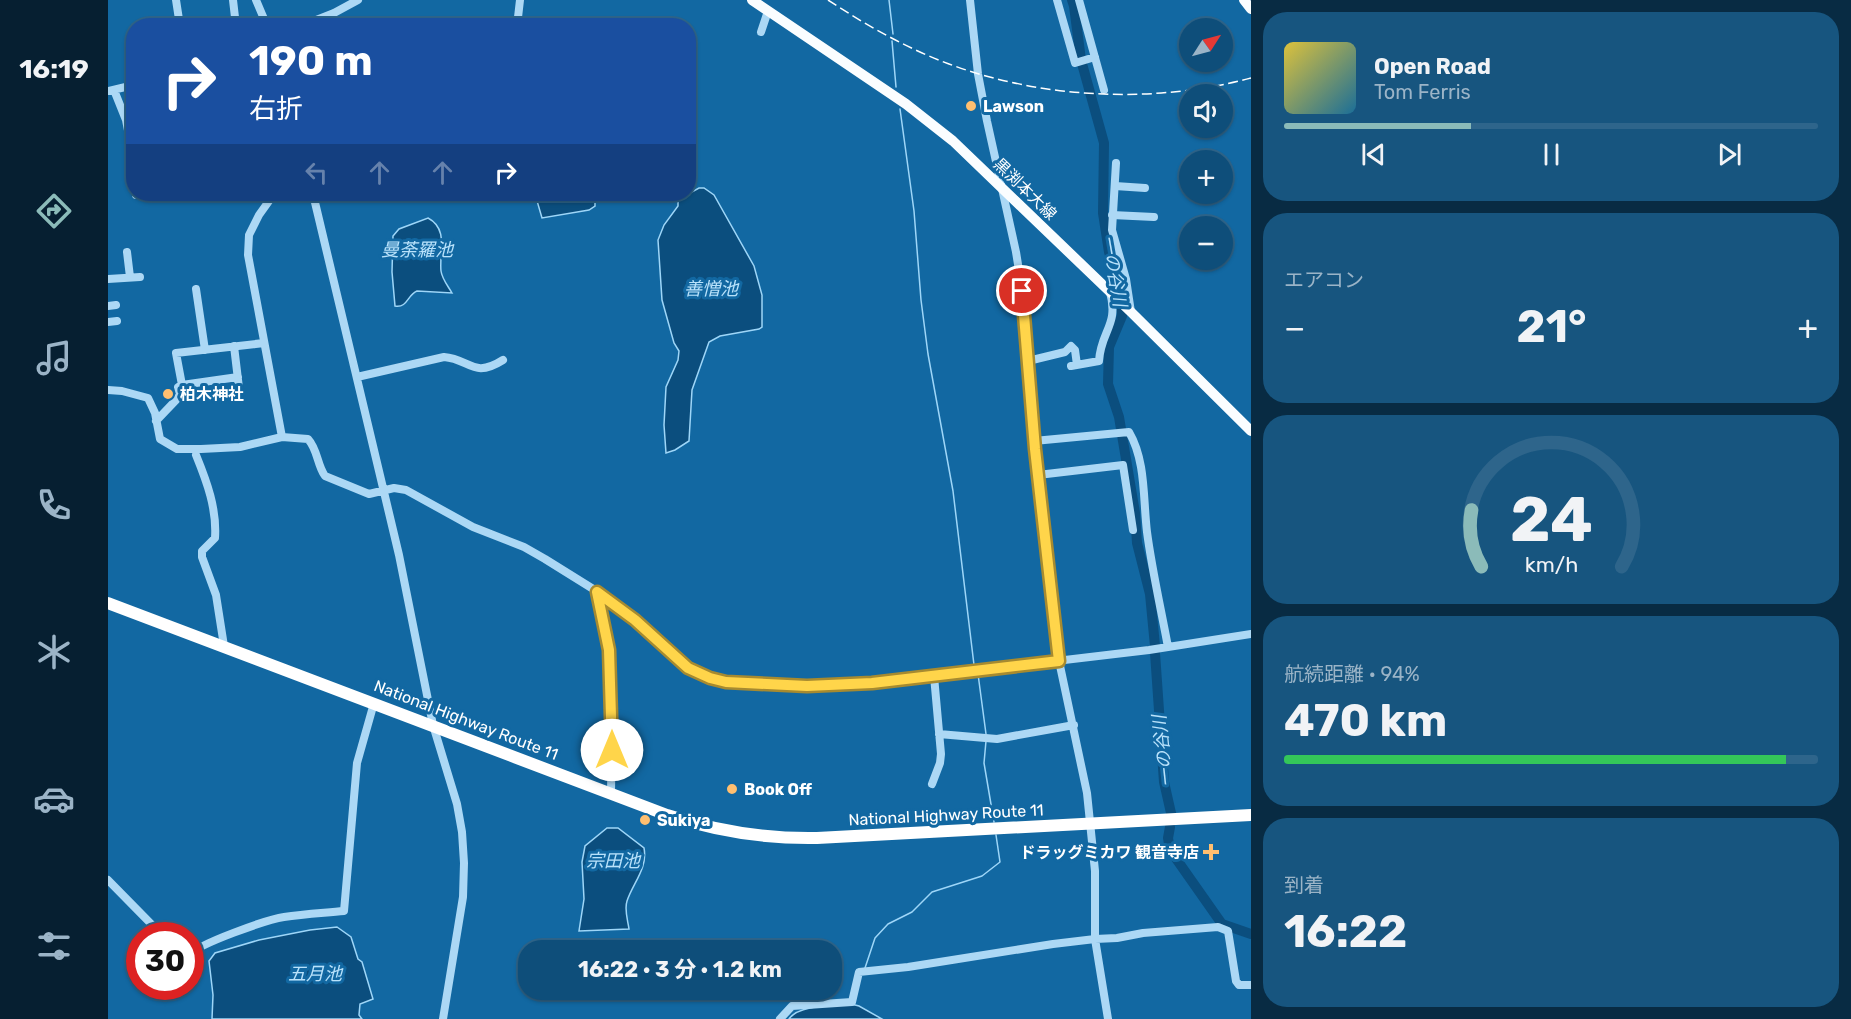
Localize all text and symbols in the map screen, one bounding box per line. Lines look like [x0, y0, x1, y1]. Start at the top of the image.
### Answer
north arrow [1179, 18, 1233, 72]
map controls [1179, 18, 1233, 270]
text: 190 m [249, 36, 373, 86]
icon: right [150, 42, 228, 120]
text: 16:19 [19, 53, 89, 85]
text: Open Road [1374, 53, 1491, 80]
text: Tom Ferris [1374, 80, 1471, 104]
button: sound [1179, 84, 1233, 138]
text: 右折 [249, 93, 303, 125]
place label: Lawson [983, 97, 1044, 116]
marker: Lawson [964, 99, 978, 113]
icon: previous [1357, 138, 1390, 171]
icon: pause [1535, 138, 1568, 171]
icon: next [1713, 138, 1746, 171]
button: + [1179, 150, 1233, 204]
street label: 黒渕本大線 [990, 154, 1060, 224]
icon: left [300, 156, 333, 189]
icon: ahead [363, 156, 396, 189]
icon: ahead [426, 156, 459, 189]
icon: right [489, 156, 522, 189]
icon: directions [33, 190, 75, 232]
button: − [1179, 216, 1233, 270]
water label: 一の谷川 [1097, 234, 1131, 310]
water label: 曼荼羅池 [381, 239, 455, 261]
pin [996, 265, 1047, 316]
text: エアコン [1284, 268, 1364, 292]
icon: arrive [1005, 274, 1038, 307]
water label: 善憎池 [684, 278, 740, 300]
text: 21° [1516, 300, 1587, 353]
text: − [1284, 308, 1305, 347]
text: + [1797, 308, 1818, 347]
icon: music [33, 337, 75, 379]
place label: 柏木神社 [180, 385, 244, 404]
marker: 柏木神社 [161, 387, 175, 401]
text: 24 [1510, 483, 1592, 557]
icon: phone [33, 484, 75, 526]
text: km/h [1524, 552, 1578, 577]
icon: climate [33, 631, 75, 673]
text: 航続距離 · 94% [1284, 662, 1420, 686]
street label: National Highway Route 11 [371, 676, 561, 764]
text: 470 km [1284, 694, 1447, 747]
water label: 一の谷川 [1148, 712, 1178, 788]
position arrow [580, 718, 644, 782]
icon: car [33, 778, 75, 820]
place label: Book Off [744, 780, 812, 799]
marker: Book Off [725, 782, 739, 796]
street label: National Highway Route 11 [848, 800, 1044, 830]
place label: Sukiya [657, 811, 710, 830]
marker: Sukiya [638, 813, 652, 827]
place label: ドラッグミカワ 観音寺店 [1020, 843, 1199, 862]
marker: ドラッグミカワ 観音寺店 [1204, 845, 1218, 859]
water label: 宗田池 [586, 850, 642, 872]
text: 到着 [1284, 873, 1324, 897]
text: 16:22 [1284, 905, 1407, 958]
speed limit sign: 30 [126, 922, 204, 1000]
icon: filters [33, 925, 75, 967]
text: 16:22 · 3 分 · 1.2 km [578, 956, 782, 983]
water label: 五月池 [288, 963, 344, 985]

